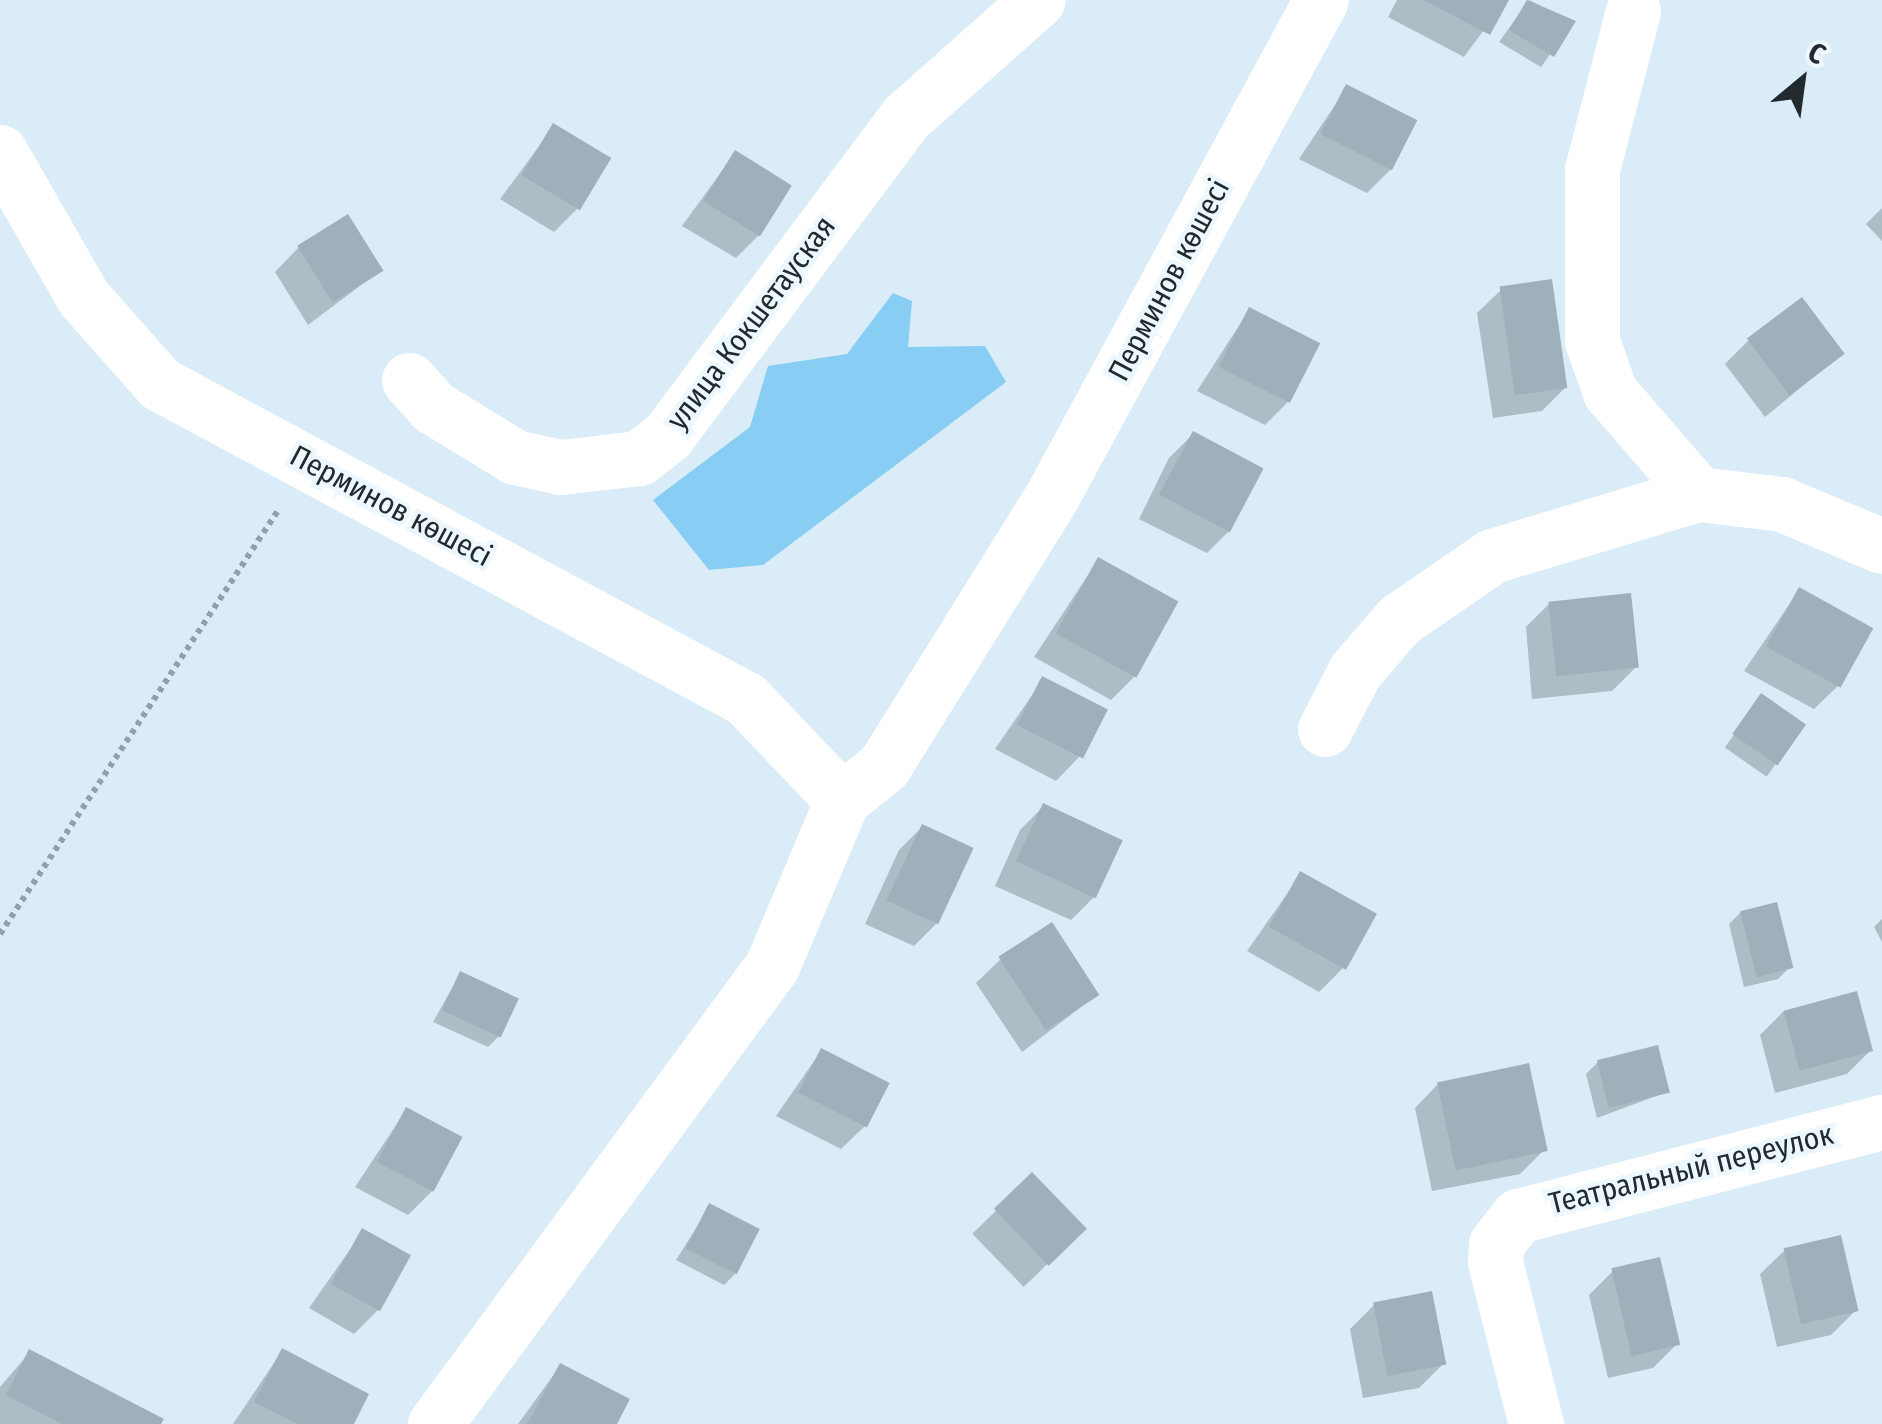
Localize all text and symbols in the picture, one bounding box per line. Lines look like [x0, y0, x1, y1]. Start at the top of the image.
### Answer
north arrow [1752, 30, 1852, 130]
text: С [1802, 35, 1831, 71]
street label: Перминов көшесі [1101, 173, 1237, 387]
street label: улица Кокшетауская [659, 209, 843, 437]
street label: Перминов көшесі [284, 438, 498, 574]
street label: Театральный переулок [1545, 1116, 1837, 1222]

